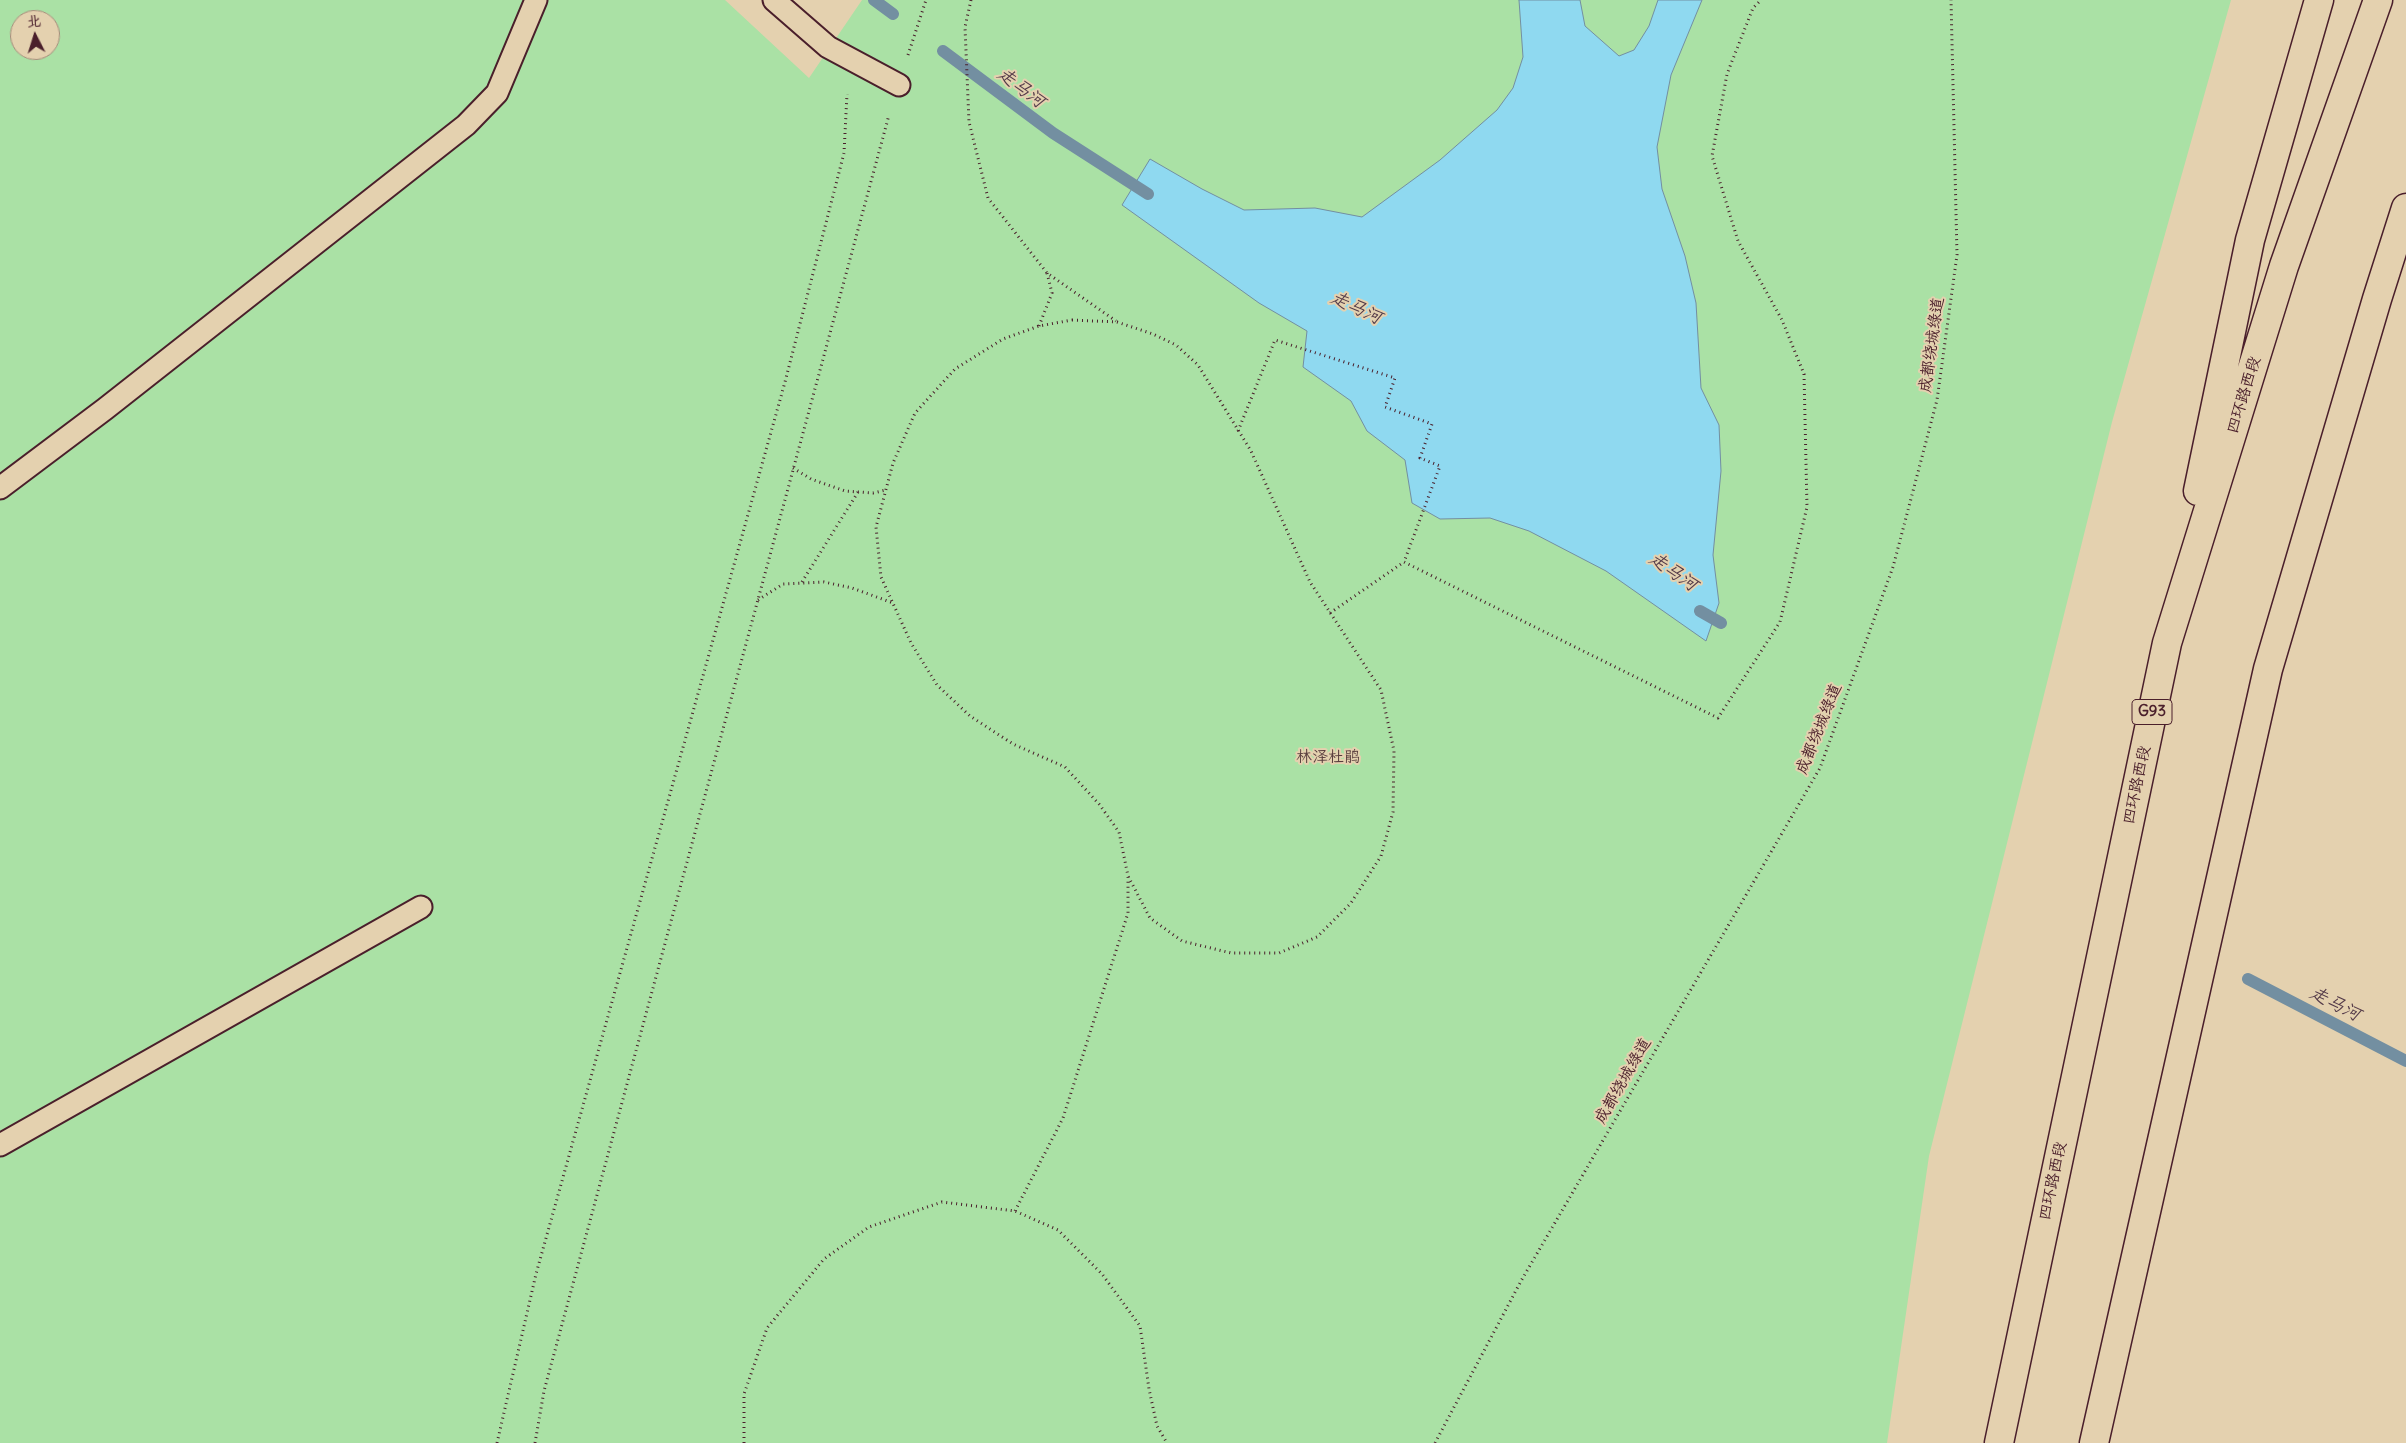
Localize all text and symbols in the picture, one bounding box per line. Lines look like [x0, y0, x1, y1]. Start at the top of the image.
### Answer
north arrow [10, 10, 60, 60]
text: 北 [26, 11, 42, 31]
water label: 走马河 [993, 63, 1049, 113]
water label: 走马河 [1327, 287, 1385, 329]
street label: 成都绕城绿道 [1916, 296, 1948, 394]
street label: 四环路西段 [2223, 354, 2265, 436]
water label: 走马河 [1645, 548, 1701, 596]
street label: 成都绕城绿道 [1792, 681, 1846, 777]
road number: G93 [2132, 700, 2172, 724]
street label: 四环路西段 [2119, 744, 2155, 826]
park label: 林泽杜鹃 [1296, 747, 1360, 767]
water label: 走马河 [2306, 982, 2364, 1026]
street label: 成都绕城绿道 [1591, 1035, 1655, 1127]
street label: 四环路西段 [2035, 1140, 2071, 1222]

